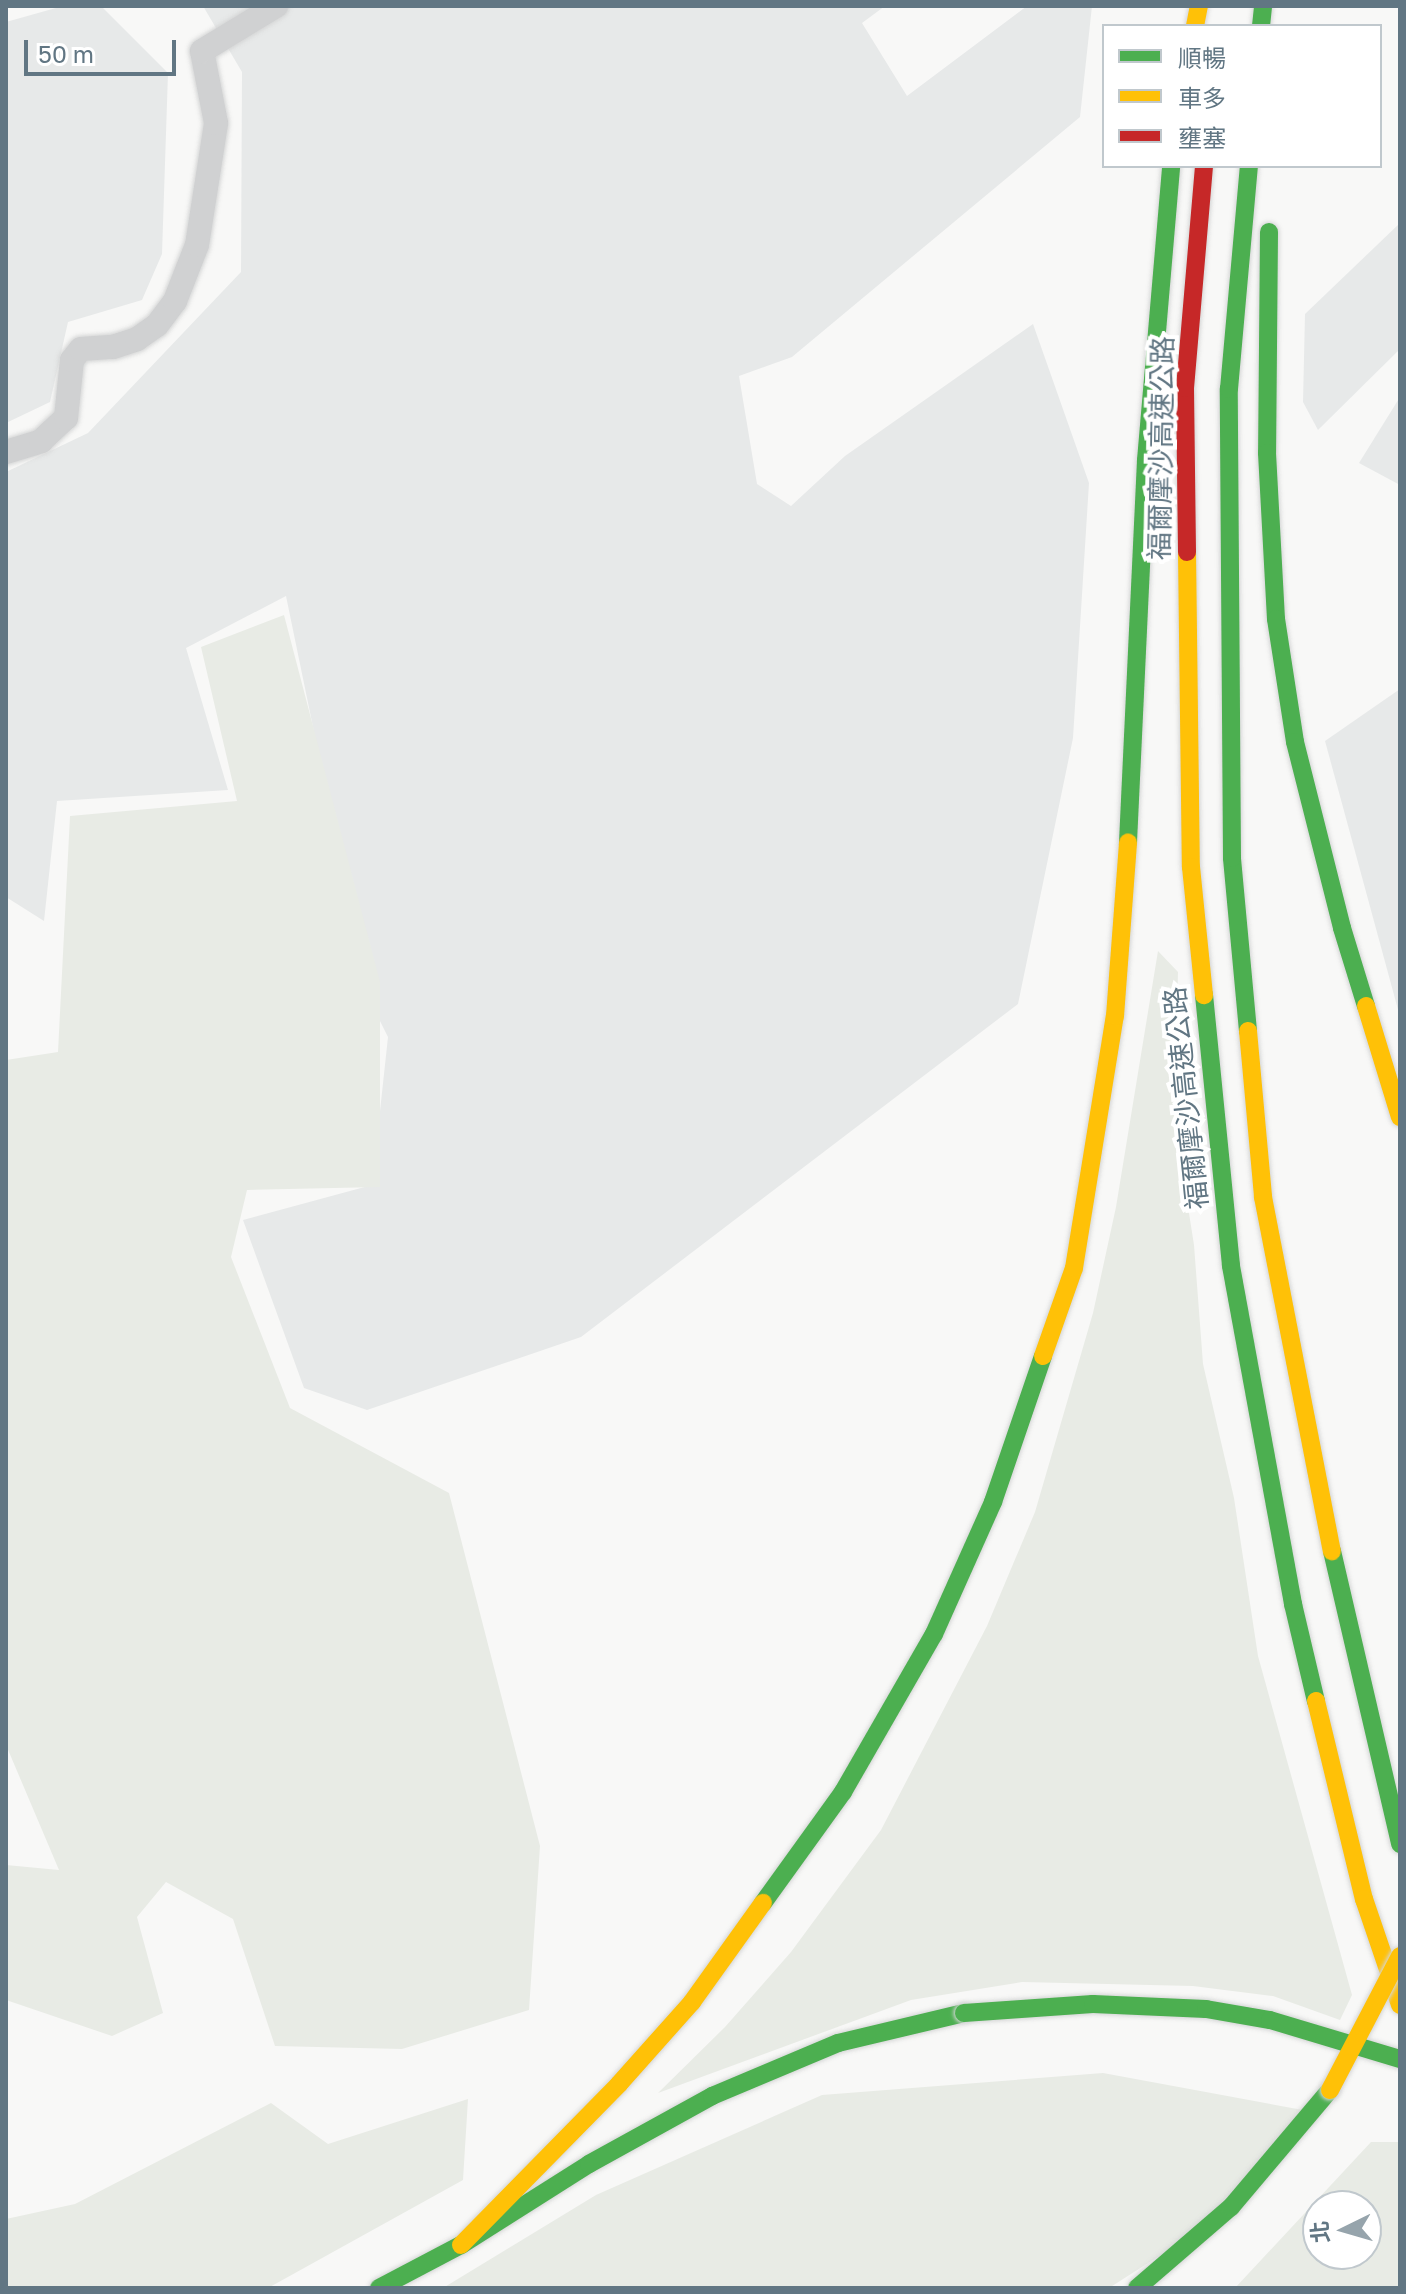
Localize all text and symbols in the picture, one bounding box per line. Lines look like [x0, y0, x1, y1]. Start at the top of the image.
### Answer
scale bar [28, 24, 180, 74]
legend [1102, 24, 1382, 168]
text: 50 m [38, 39, 94, 68]
text: 順暢 [1178, 43, 1226, 72]
text: 車多 [1178, 83, 1226, 112]
text: 壅塞 [1178, 123, 1226, 152]
street label: 福爾摩沙高速公路 [1142, 336, 1180, 560]
street label: 福爾摩沙高速公路 [1158, 985, 1214, 1211]
north arrow [1302, 2190, 1382, 2270]
text: 北 [1305, 2220, 1334, 2244]

